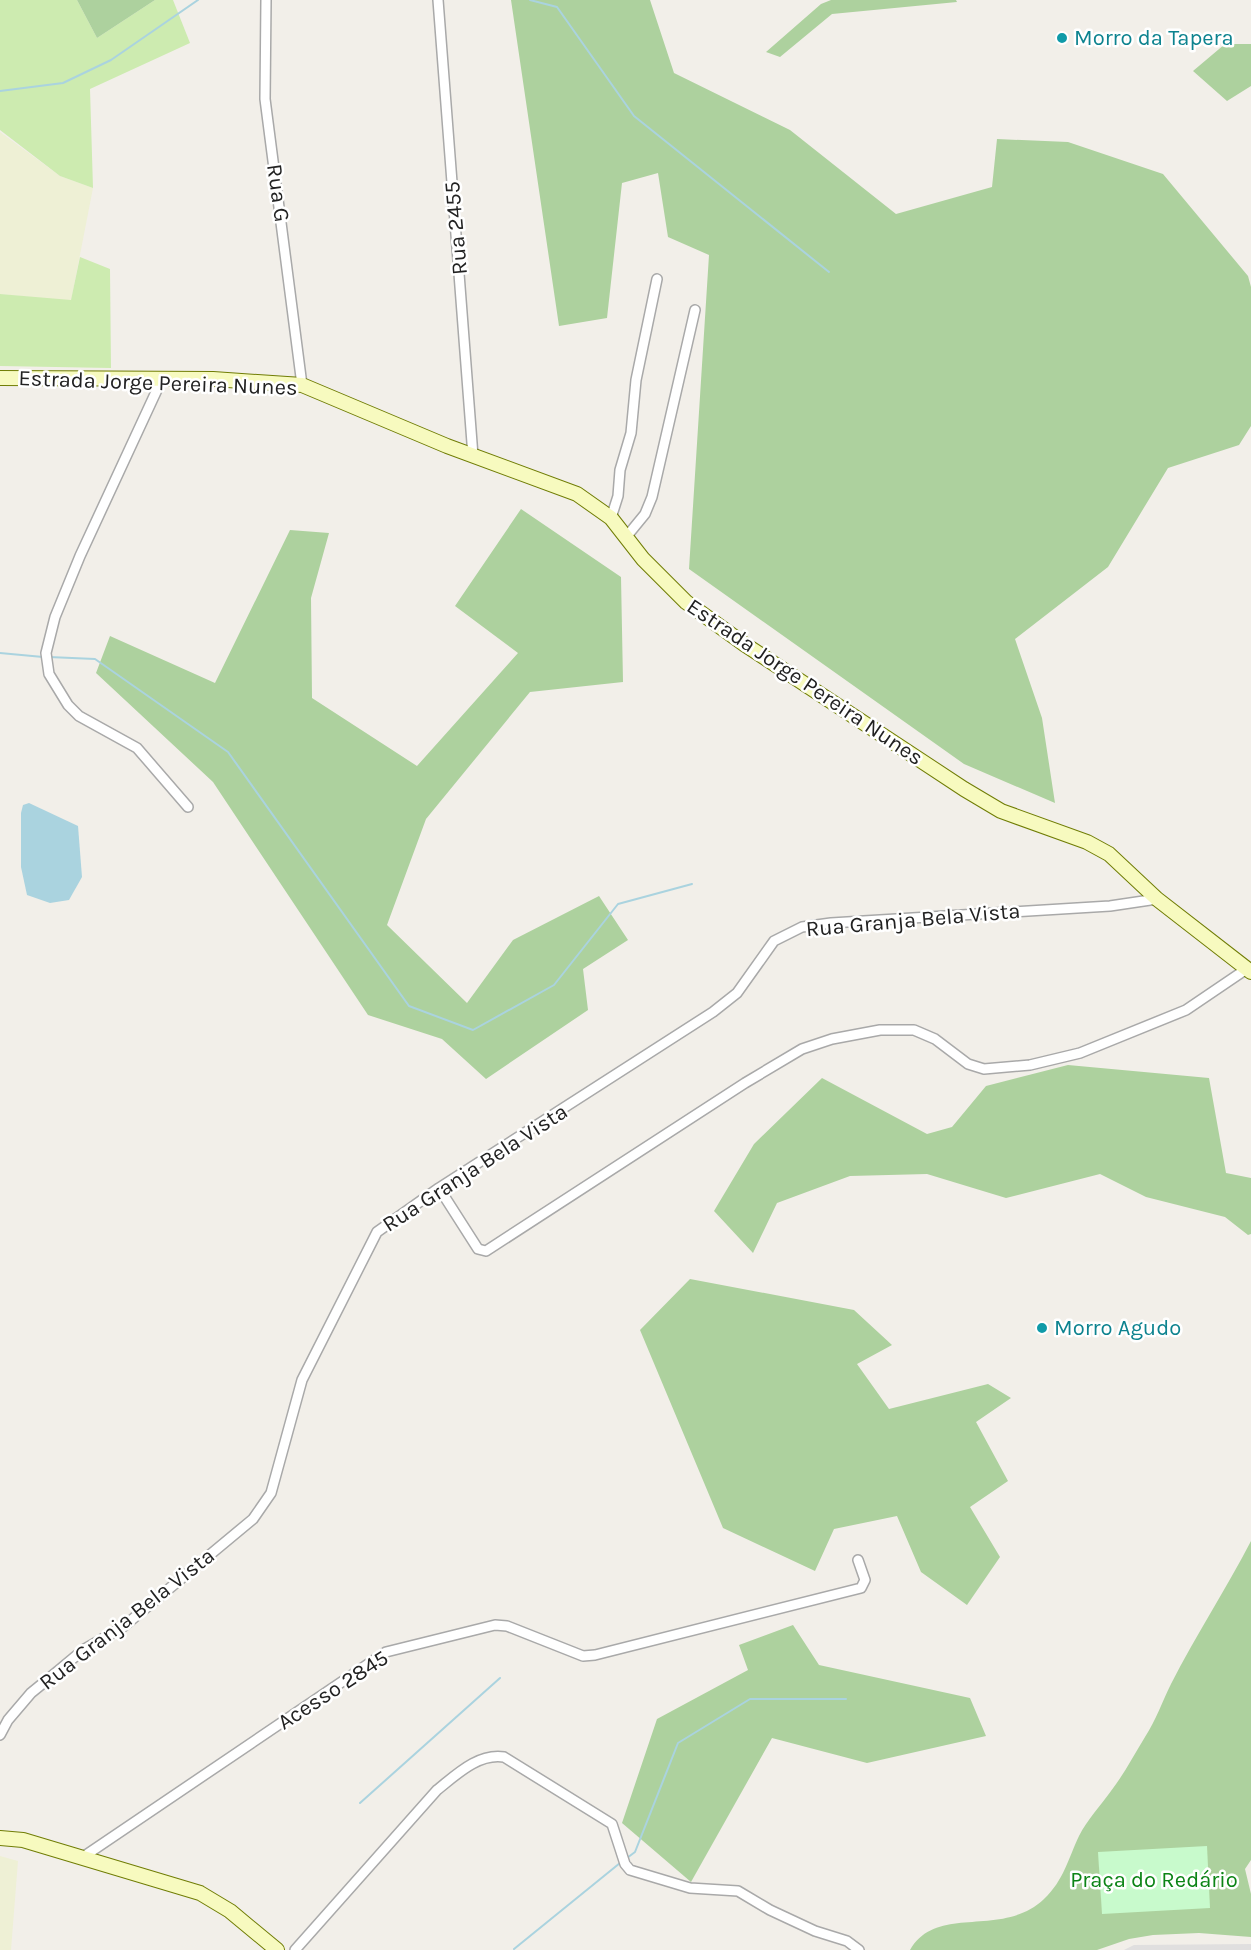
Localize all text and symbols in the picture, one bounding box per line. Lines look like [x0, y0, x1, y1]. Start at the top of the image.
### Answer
place label: Morro da Tapera [1074, 25, 1234, 51]
marker: Morro da Tapera [1055, 31, 1069, 45]
street label: Rua G [261, 162, 295, 224]
street label: Rua 2455 [439, 180, 473, 276]
street label: Estrada Jorge Pereira Nunes [18, 365, 298, 401]
street label: Estrada Jorge Pereira Nunes [682, 593, 928, 771]
street label: Rua Granja Bela Vista [805, 898, 1021, 942]
street label: Rua Granja Bela Vista [378, 1098, 572, 1238]
place label: Morro Agudo [1054, 1315, 1181, 1341]
marker: Morro Agudo [1035, 1321, 1049, 1335]
street label: Rua Granja Bela Vista [34, 1543, 220, 1695]
street label: Acesso 2845 [273, 1645, 393, 1735]
park label: Praça do Redário [1070, 1867, 1238, 1893]

